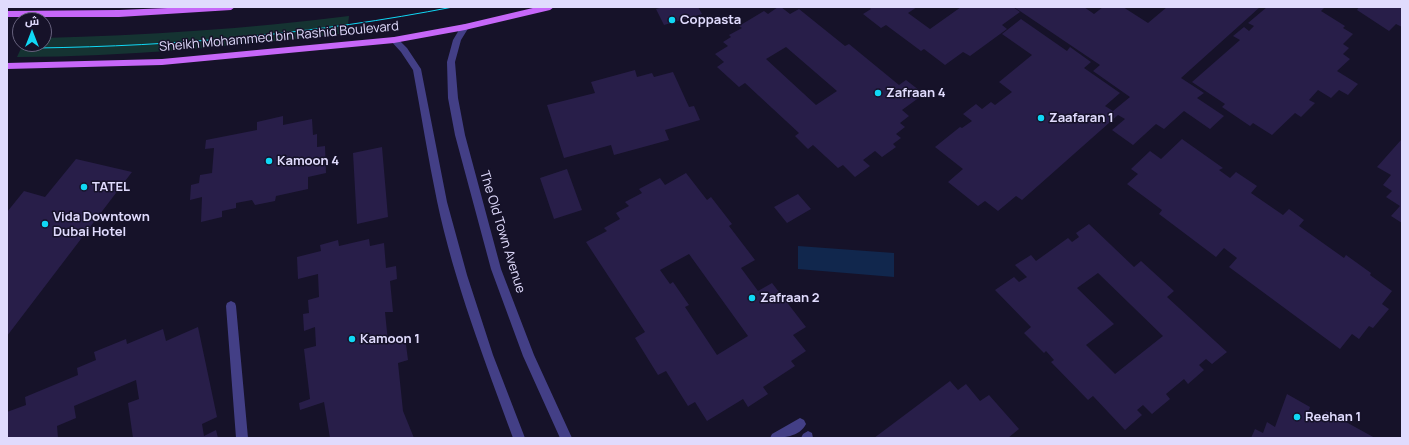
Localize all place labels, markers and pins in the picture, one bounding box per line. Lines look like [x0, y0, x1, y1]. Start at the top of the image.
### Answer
place label: Coppasta [680, 12, 741, 28]
marker: Coppasta [667, 15, 677, 25]
place label: Zafraan 4 [886, 85, 946, 101]
marker: Zafraan 4 [873, 88, 883, 98]
place label: Zaafaran 1 [1049, 110, 1114, 126]
marker: Zaafaran 1 [1036, 113, 1046, 123]
place label: Kamoon 4 [277, 153, 339, 169]
marker: Kamoon 4 [264, 156, 274, 166]
place label: TATEL [92, 179, 130, 195]
marker: TATEL [79, 182, 89, 192]
place label: Vida Downtown Dubai Hotel [53, 209, 150, 240]
marker: Vida Downtown Dubai Hotel [40, 219, 50, 229]
place label: Zafraan 2 [760, 290, 820, 306]
marker: Zafraan 2 [747, 293, 757, 303]
place label: Kamoon 1 [360, 331, 420, 347]
marker: Kamoon 1 [347, 334, 357, 344]
place label: Reehan 1 [1305, 409, 1361, 425]
marker: Reehan 1 [1292, 412, 1302, 422]

